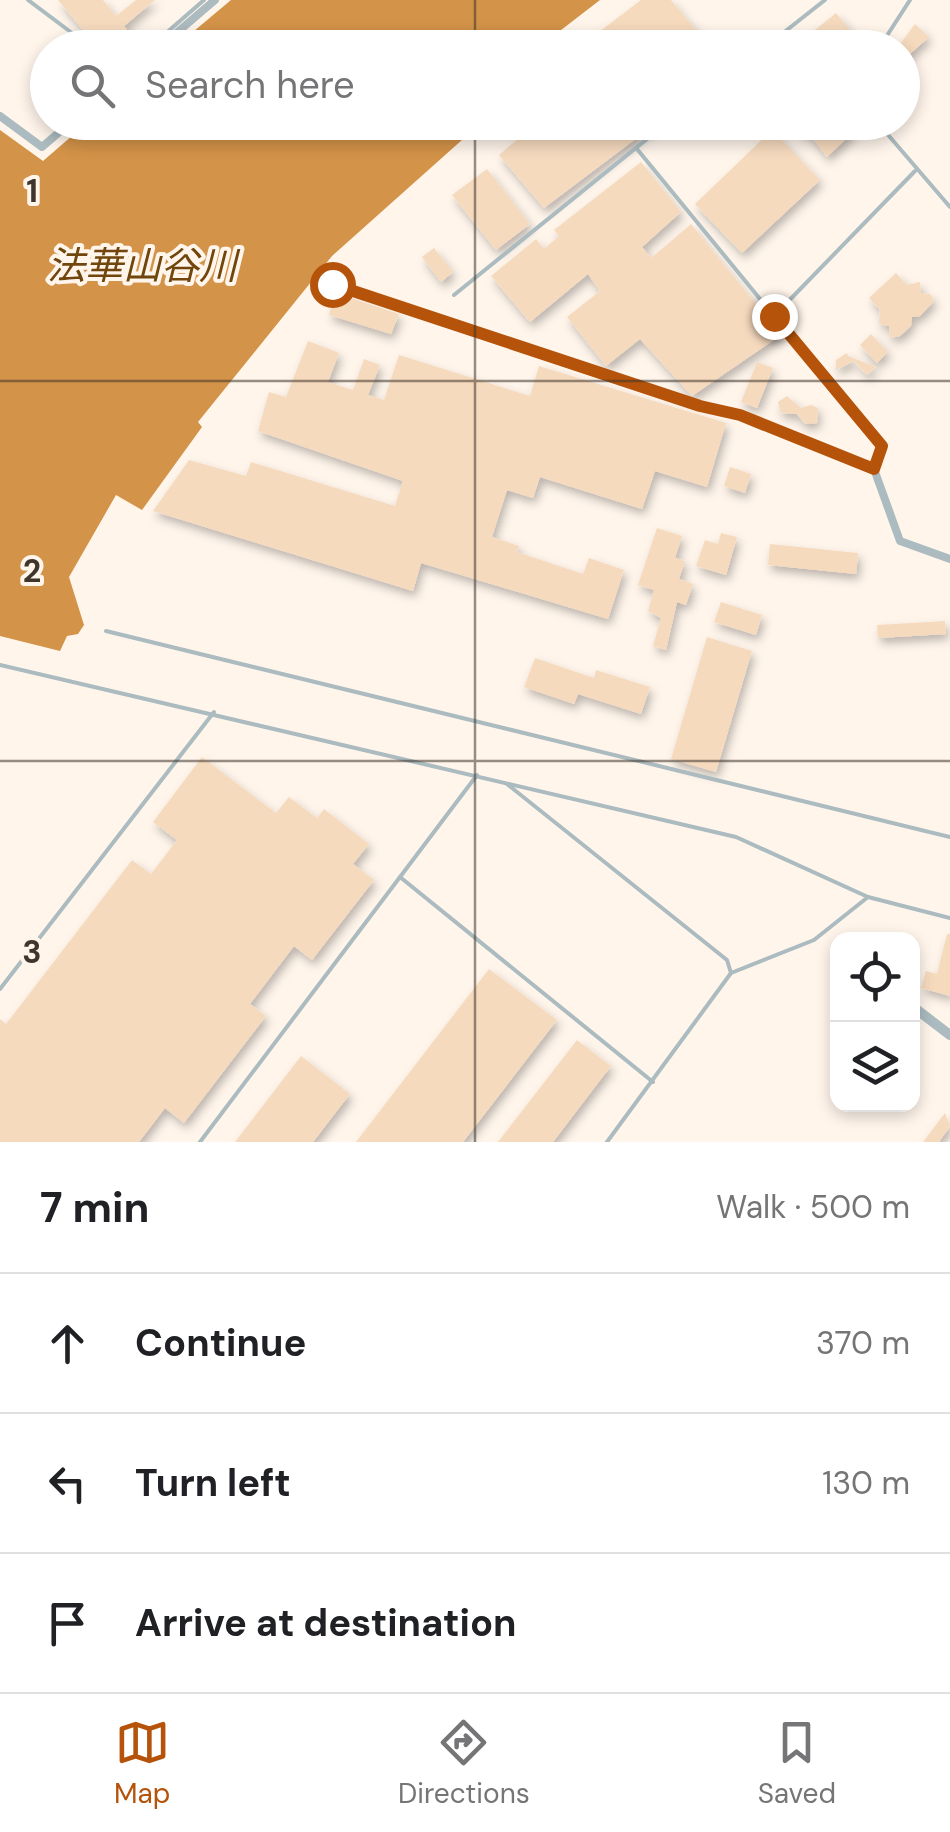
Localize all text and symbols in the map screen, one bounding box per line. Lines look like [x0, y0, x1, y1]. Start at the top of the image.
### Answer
search box [30, 30, 920, 140]
icon: search [65, 58, 120, 113]
text: Search here [145, 60, 355, 110]
text: 1 [26, 170, 38, 212]
water label: 法華山谷川 [47, 241, 241, 291]
route start [310, 262, 356, 308]
route end [752, 294, 798, 340]
text: 2 [23, 550, 41, 592]
text: 3 [22, 931, 42, 973]
map controls [830, 932, 920, 1112]
button: locate [830, 932, 920, 1022]
button: layers [830, 1022, 920, 1112]
text: 7 min [40, 1180, 149, 1235]
text: Walk · 500 m [716, 1186, 910, 1228]
icon: ahead [40, 1316, 95, 1371]
text: Continue [135, 1318, 306, 1368]
text: 370 m [816, 1322, 910, 1364]
icon: left [40, 1456, 95, 1511]
text: Turn left [135, 1458, 291, 1508]
text: 130 m [822, 1462, 910, 1504]
icon: arrive [40, 1596, 95, 1651]
text: Arrive at destination [135, 1598, 517, 1648]
tab: Map [114, 1715, 170, 1812]
tab: Directions [398, 1715, 530, 1812]
tab: Saved [758, 1715, 836, 1812]

